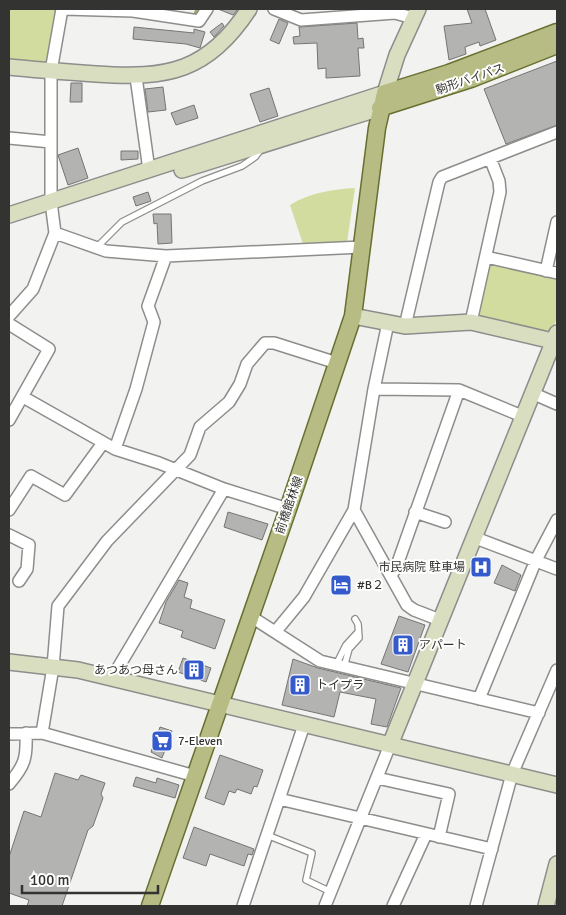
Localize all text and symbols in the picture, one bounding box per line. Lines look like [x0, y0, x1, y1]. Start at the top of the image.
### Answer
street label: 駒形バイパス [434, 61, 507, 98]
street label: 前橋館林線 [273, 474, 306, 536]
hospital icon: 市民病院 駐車場 [469, 555, 493, 579]
place label: 市民病院 駐車場 [378, 560, 465, 575]
hotel icon: #B２ [329, 573, 353, 597]
place label: #B２ [357, 578, 384, 593]
building icon: アパート [391, 633, 415, 657]
place label: アパート [419, 638, 467, 653]
building icon: あつあつ母さん [182, 658, 206, 682]
place label: あつあつ母さん [94, 663, 178, 678]
building icon: トイプラ [288, 673, 312, 697]
place label: トイプラ [316, 678, 364, 693]
supermarket icon: 7-Eleven [150, 729, 174, 753]
place label: 7-Eleven [178, 734, 223, 749]
scale bar [22, 862, 159, 894]
text: 100 m [30, 871, 70, 889]

